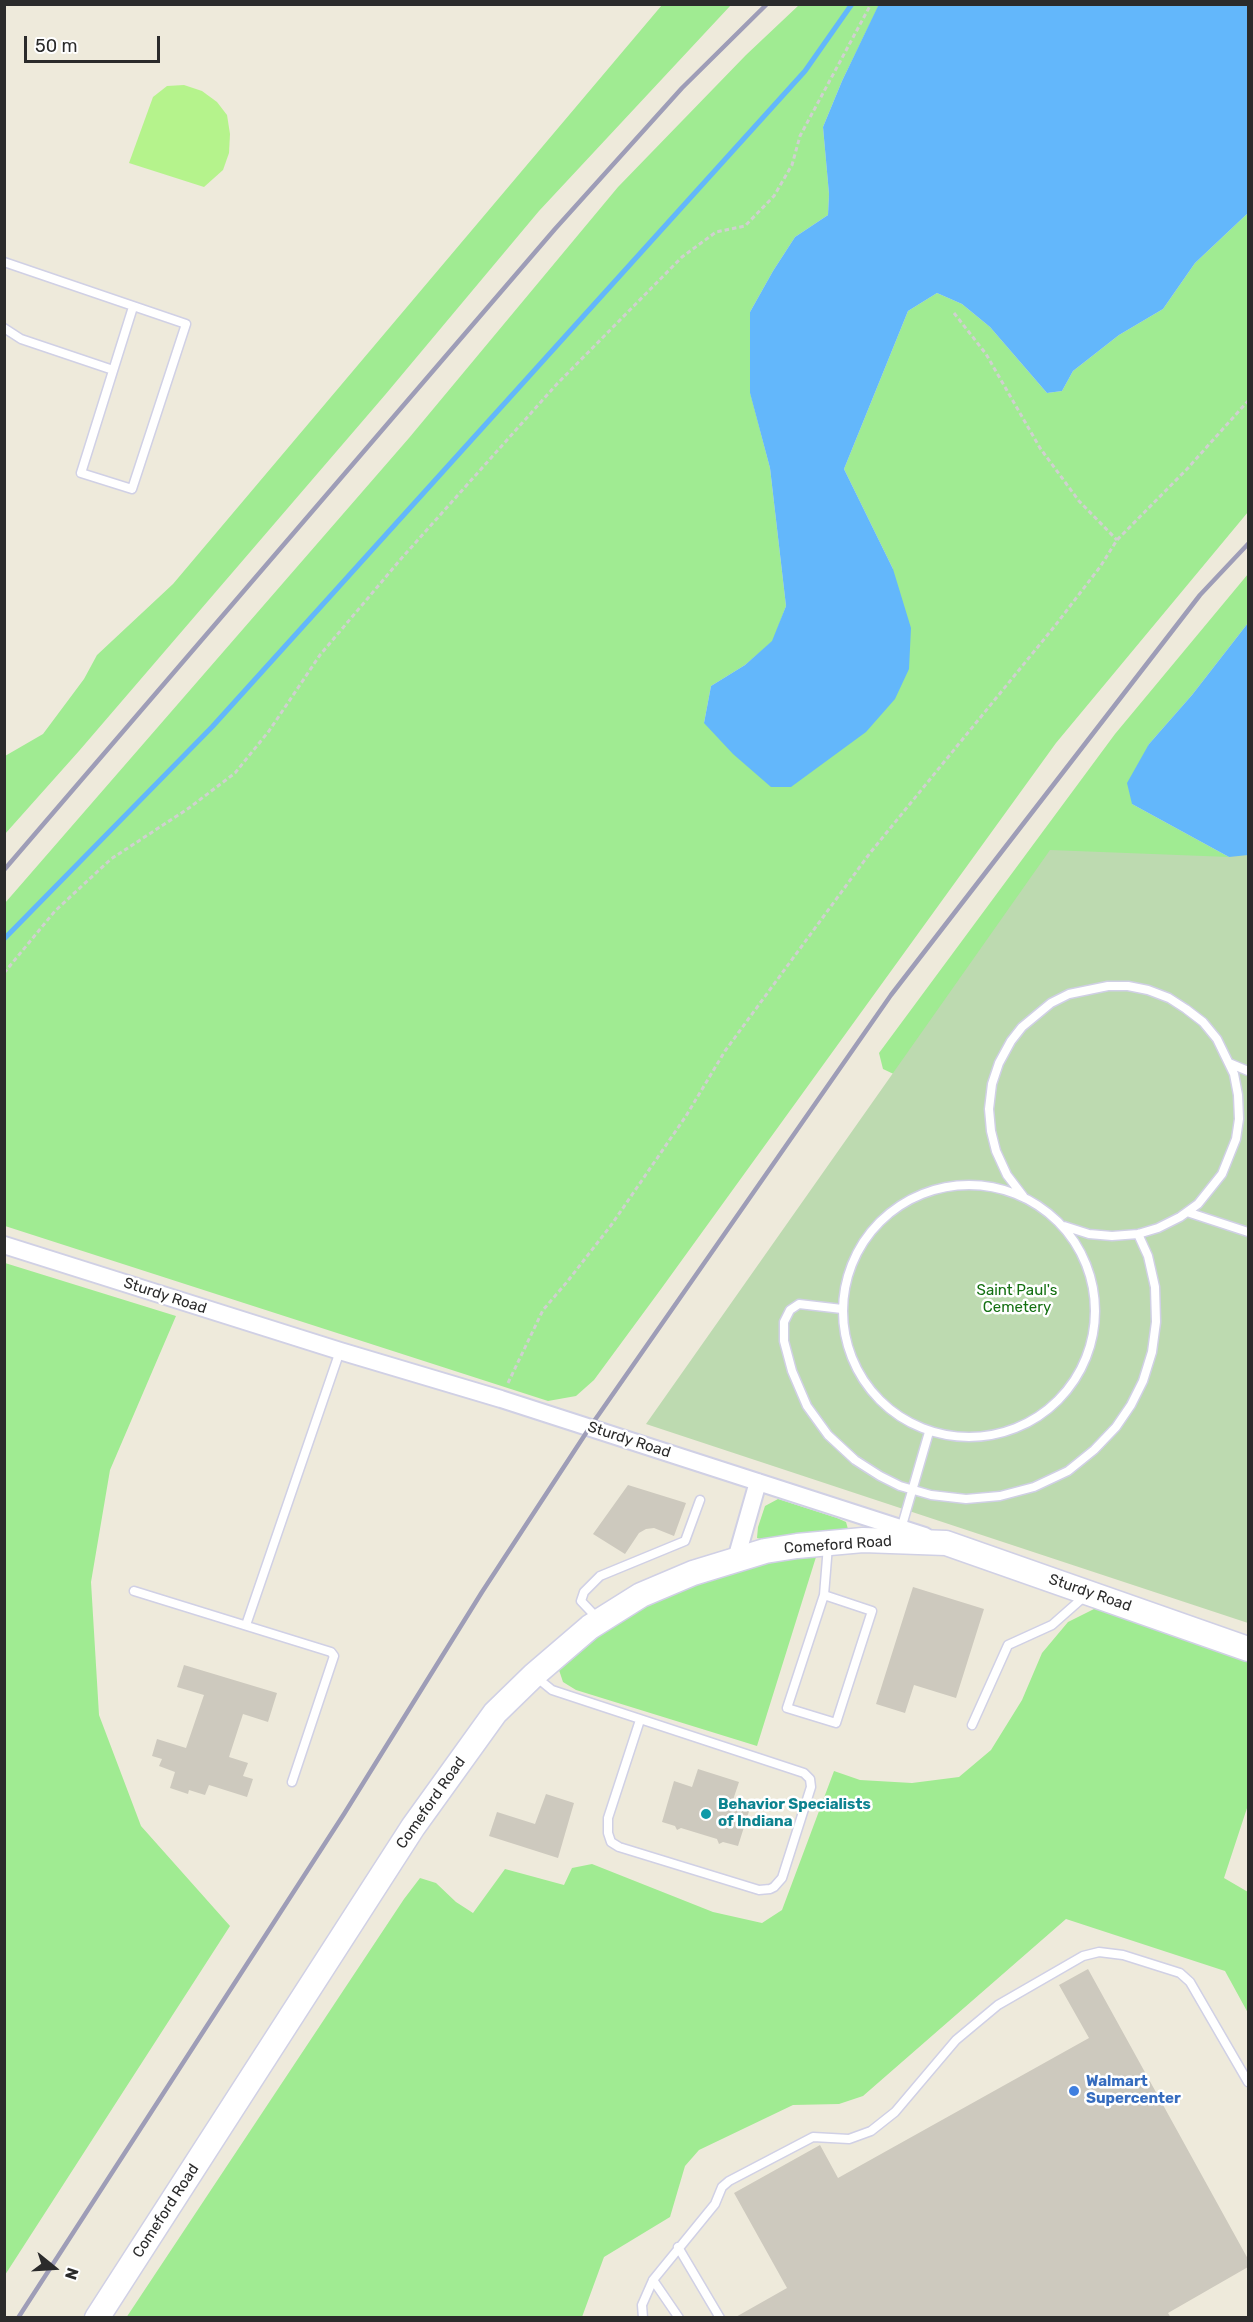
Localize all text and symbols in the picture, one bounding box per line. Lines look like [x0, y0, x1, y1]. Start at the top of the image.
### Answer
scale bar [27, 24, 164, 62]
text: 50 m [35, 35, 78, 57]
street label: Sturdy Road [121, 1274, 209, 1318]
park label: Saint Paul's Cemetery [977, 1282, 1057, 1317]
street label: Sturdy Road [585, 1418, 673, 1462]
street label: Comeford Road [783, 1532, 893, 1558]
street label: Sturdy Road [1046, 1570, 1134, 1616]
street label: Comeford Road [393, 1754, 469, 1852]
place label: Behavior Specialists of Indiana [718, 1796, 871, 1831]
marker: Behavior Specialists of Indiana [699, 1807, 713, 1821]
place label: Walmart Supercenter [1086, 2073, 1181, 2108]
marker: Walmart Supercenter [1067, 2084, 1081, 2098]
street label: Comeford Road [129, 2161, 203, 2261]
north arrow [24, 2238, 84, 2298]
text: N [61, 2265, 82, 2282]

